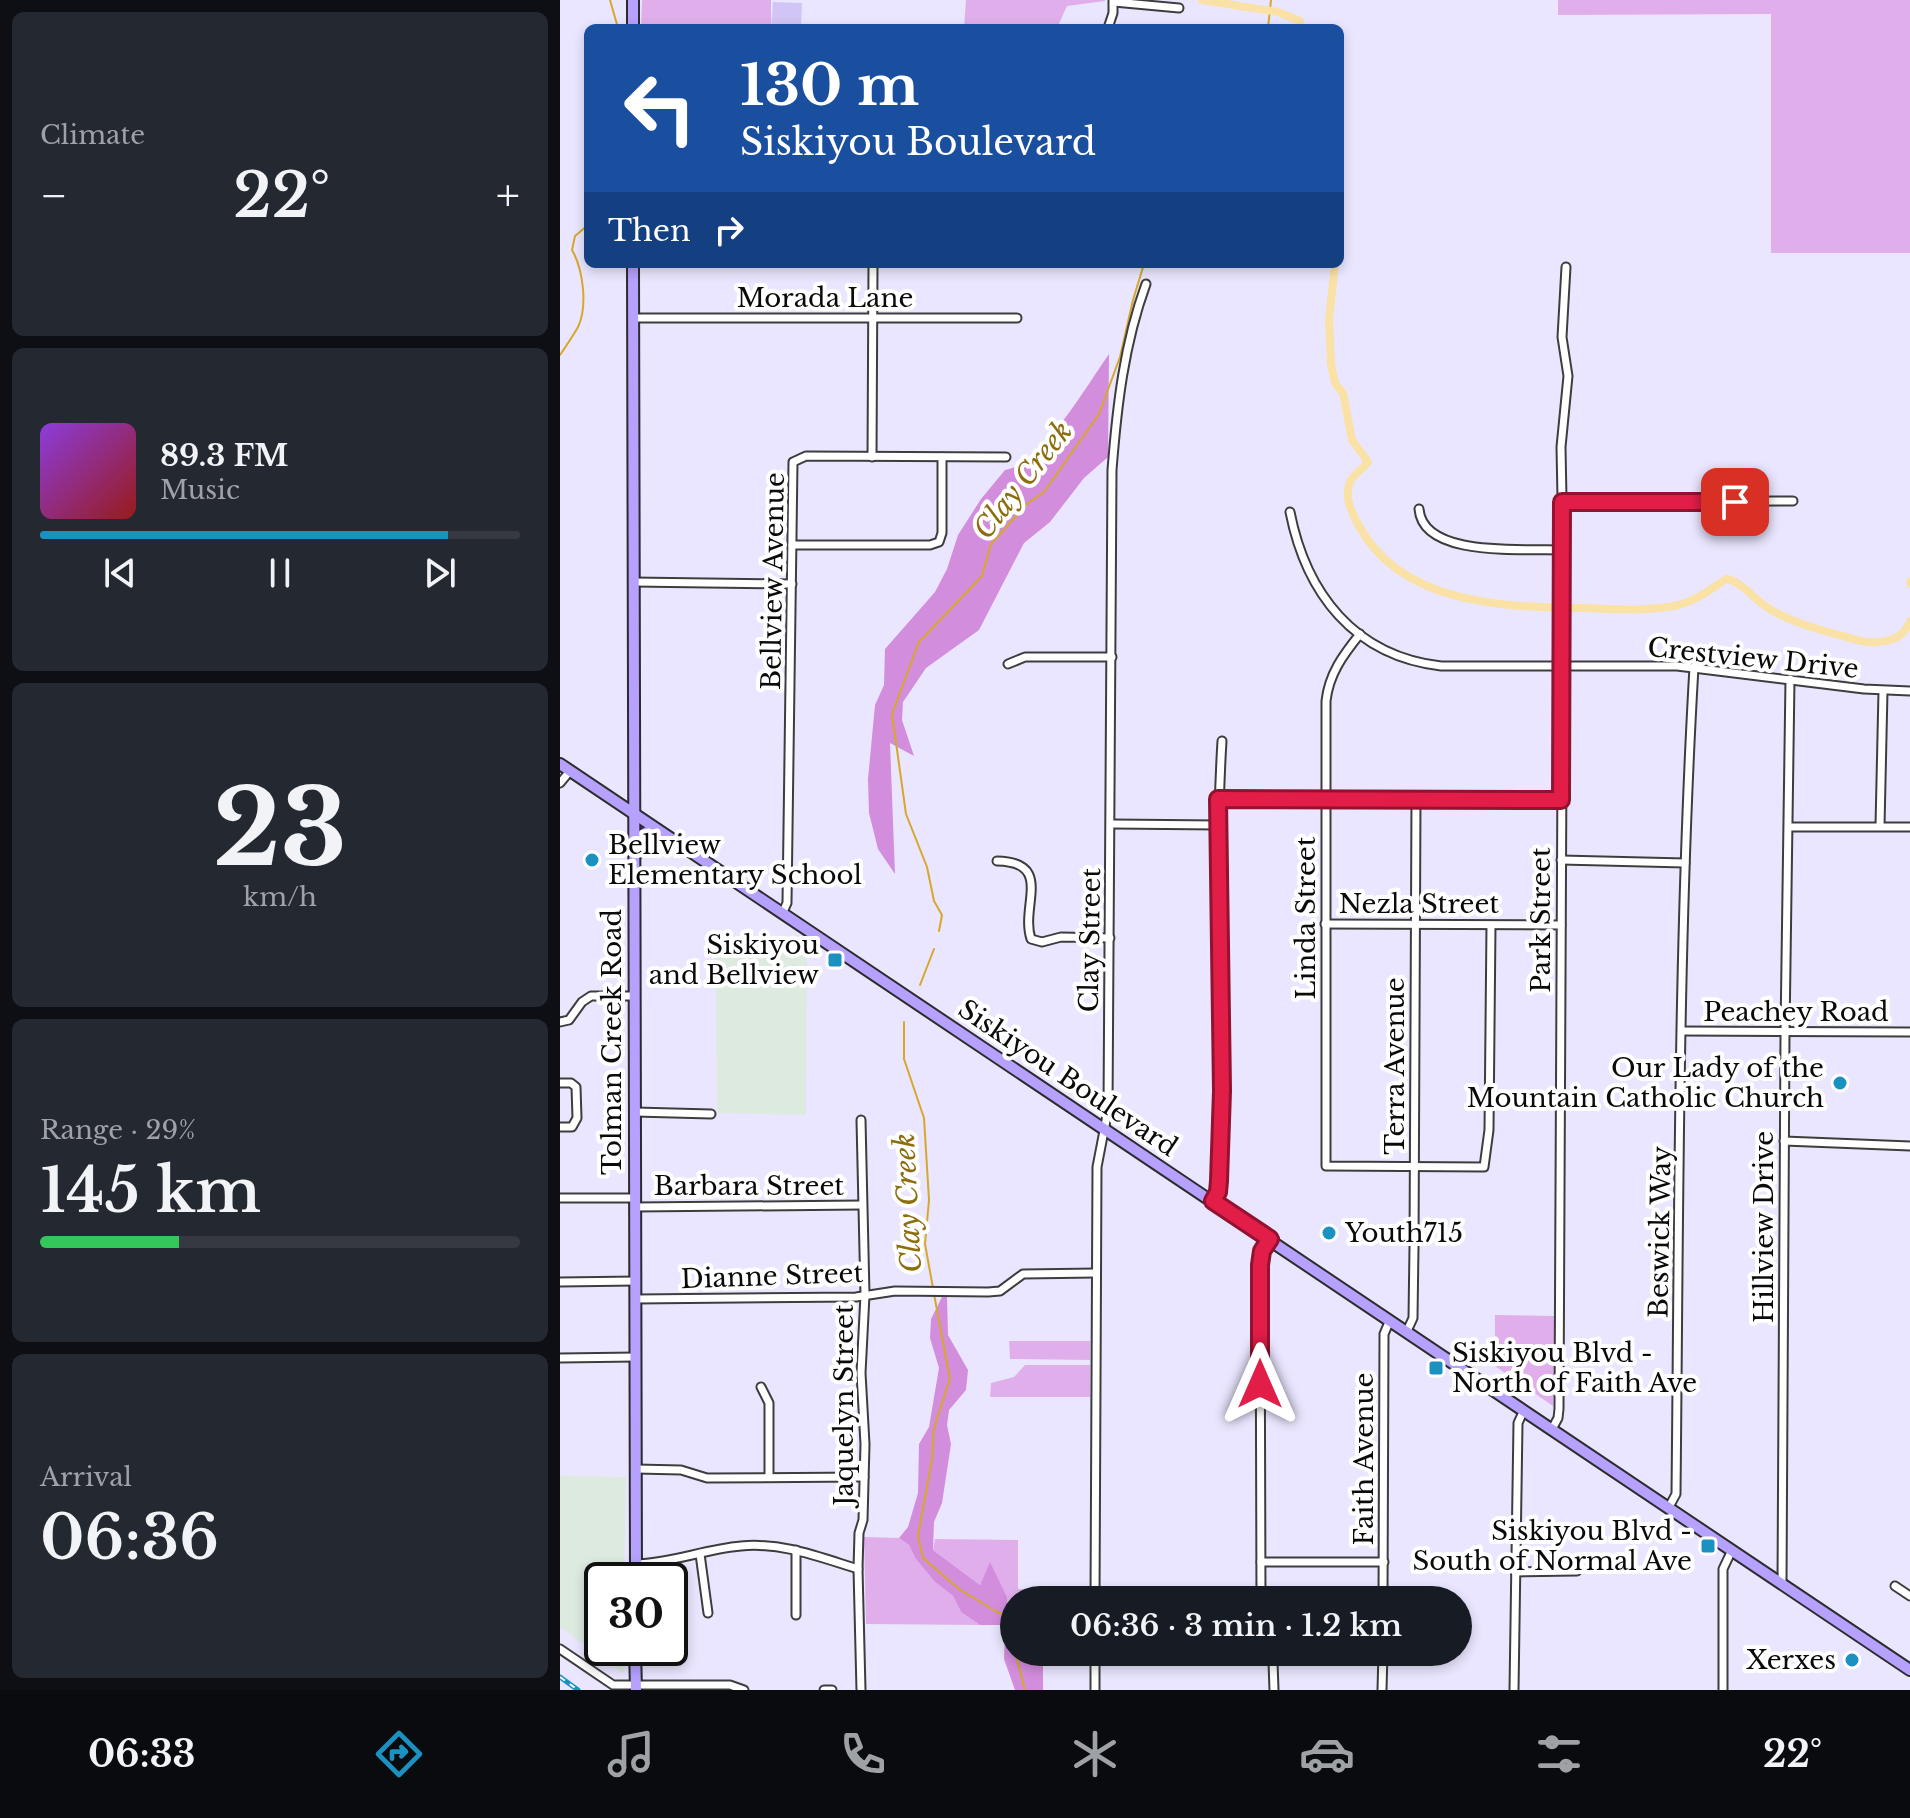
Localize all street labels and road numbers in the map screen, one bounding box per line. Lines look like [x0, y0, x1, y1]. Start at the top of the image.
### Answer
street label: Morada Lane [737, 282, 913, 314]
street label: Bellview Avenue [755, 472, 791, 690]
street label: Crestview Drive [1646, 631, 1860, 685]
street label: Linda Street [1290, 836, 1322, 1000]
street label: Park Street [1525, 847, 1557, 993]
street label: Clay Street [1073, 867, 1107, 1013]
street label: Nezla Street [1339, 888, 1499, 920]
street label: Tolman Creek Road [596, 909, 628, 1175]
street label: Terra Avenue [1379, 977, 1411, 1155]
street label: Siskiyou Boulevard [952, 993, 1184, 1163]
street label: Peachey Road [1703, 996, 1889, 1028]
street label: Hillview Drive [1748, 1131, 1780, 1323]
street label: Beswick Way [1642, 1145, 1678, 1318]
street label: Barbara Street [654, 1170, 844, 1202]
street label: Dianne Street [680, 1257, 864, 1295]
street label: Jaquelyn Street [828, 1304, 860, 1509]
street label: Faith Avenue [1348, 1373, 1380, 1545]

